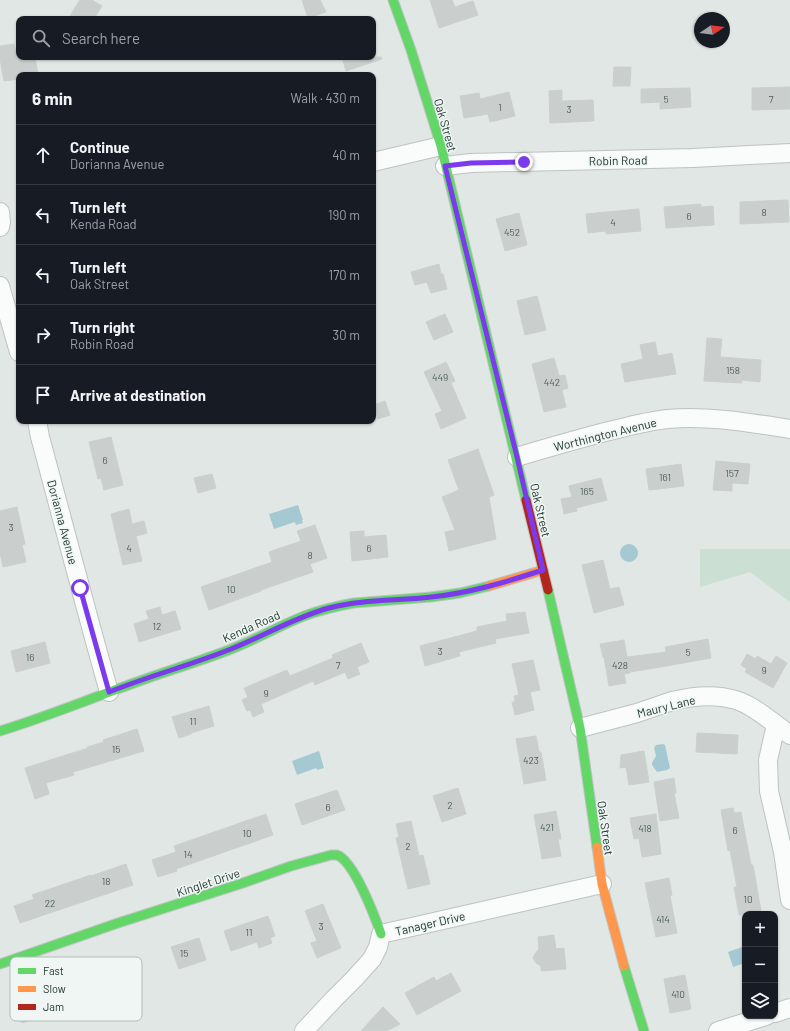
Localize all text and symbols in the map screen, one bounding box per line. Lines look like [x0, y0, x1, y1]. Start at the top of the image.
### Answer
north arrow [694, 12, 730, 48]
search box [16, 16, 376, 60]
icon: search [30, 27, 52, 49]
text: Search here [62, 29, 140, 47]
text: 6 min [32, 88, 72, 108]
text: Walk · 430 m [291, 90, 360, 106]
house number: 5 [663, 93, 669, 105]
house number: 7 [769, 93, 774, 105]
street label: Oak Street [432, 97, 460, 153]
house number: 1 [498, 101, 502, 113]
house number: 3 [566, 103, 572, 115]
text: Continue [70, 138, 130, 156]
icon: ahead [32, 144, 54, 166]
text: 40 m [332, 147, 360, 163]
street label: Robin Road [588, 152, 648, 168]
route end [515, 153, 533, 171]
text: Dorianna Avenue [70, 156, 164, 172]
text: Turn left [70, 198, 126, 216]
icon: left [32, 204, 54, 226]
house number: 8 [761, 206, 767, 218]
text: 190 m [328, 207, 360, 223]
house number: 6 [686, 210, 692, 222]
text: Kenda Road [70, 216, 137, 232]
house number: 4 [610, 216, 616, 228]
house number: 452 [504, 226, 520, 238]
text: Turn left [70, 258, 126, 276]
icon: left [32, 264, 54, 286]
text: 170 m [329, 267, 360, 283]
text: Oak Street [70, 276, 129, 292]
text: Turn right [70, 318, 135, 336]
icon: right [32, 324, 54, 346]
text: 30 m [333, 327, 360, 343]
text: Robin Road [70, 336, 134, 352]
house number: 158 [726, 364, 740, 376]
house number: 449 [432, 371, 448, 383]
house number: 442 [544, 376, 560, 388]
icon: arrive [32, 384, 54, 406]
text: Arrive at destination [70, 386, 206, 404]
street label: Worthington Avenue [552, 414, 658, 454]
house number: 6 [102, 454, 108, 466]
house number: 157 [725, 467, 739, 479]
house number: 161 [659, 471, 671, 483]
street label: Dorianna Avenue [45, 478, 81, 566]
street label: Oak Street [528, 482, 554, 538]
house number: 165 [580, 485, 594, 497]
house number: 3 [8, 521, 14, 533]
house number: 4 [126, 542, 132, 554]
house number: 6 [366, 542, 372, 554]
house number: 8 [307, 549, 313, 561]
route start [71, 579, 89, 597]
house number: 10 [226, 583, 236, 595]
street label: Kenda Road [220, 607, 282, 645]
house number: 12 [153, 620, 161, 632]
house number: 3 [437, 645, 443, 657]
house number: 5 [685, 646, 691, 658]
house number: 16 [26, 651, 34, 663]
house number: 7 [336, 659, 341, 671]
house number: 428 [612, 659, 628, 671]
house number: 9 [761, 664, 767, 676]
house number: 9 [263, 687, 269, 699]
street label: Maury Lane [635, 692, 697, 720]
house number: 11 [189, 715, 197, 727]
house number: 15 [112, 743, 120, 755]
house number: 423 [523, 754, 539, 766]
house number: 2 [447, 799, 453, 811]
street label: Oak Street [595, 800, 617, 856]
house number: 6 [325, 801, 331, 813]
house number: 421 [540, 821, 554, 833]
house number: 418 [638, 822, 652, 834]
house number: 6 [732, 824, 738, 836]
house number: 10 [242, 827, 252, 839]
house number: 2 [405, 840, 411, 852]
house number: 14 [183, 848, 193, 860]
street label: Kinglet Drive [175, 865, 241, 899]
house number: 18 [102, 875, 110, 887]
house number: 10 [743, 893, 753, 905]
house number: 22 [45, 897, 55, 909]
street label: Tanager Drive [393, 908, 467, 938]
map controls [742, 911, 778, 1019]
button: + [742, 911, 778, 947]
house number: 414 [656, 913, 670, 925]
house number: 3 [318, 920, 324, 932]
house number: 11 [245, 926, 253, 938]
house number: 15 [180, 947, 188, 959]
button: − [742, 947, 778, 983]
legend [10, 957, 142, 1021]
text: Fast [43, 964, 64, 977]
text: Slow [43, 982, 66, 995]
button: layers [742, 983, 778, 1019]
house number: 410 [671, 988, 685, 1000]
text: Jam [43, 1000, 64, 1013]

